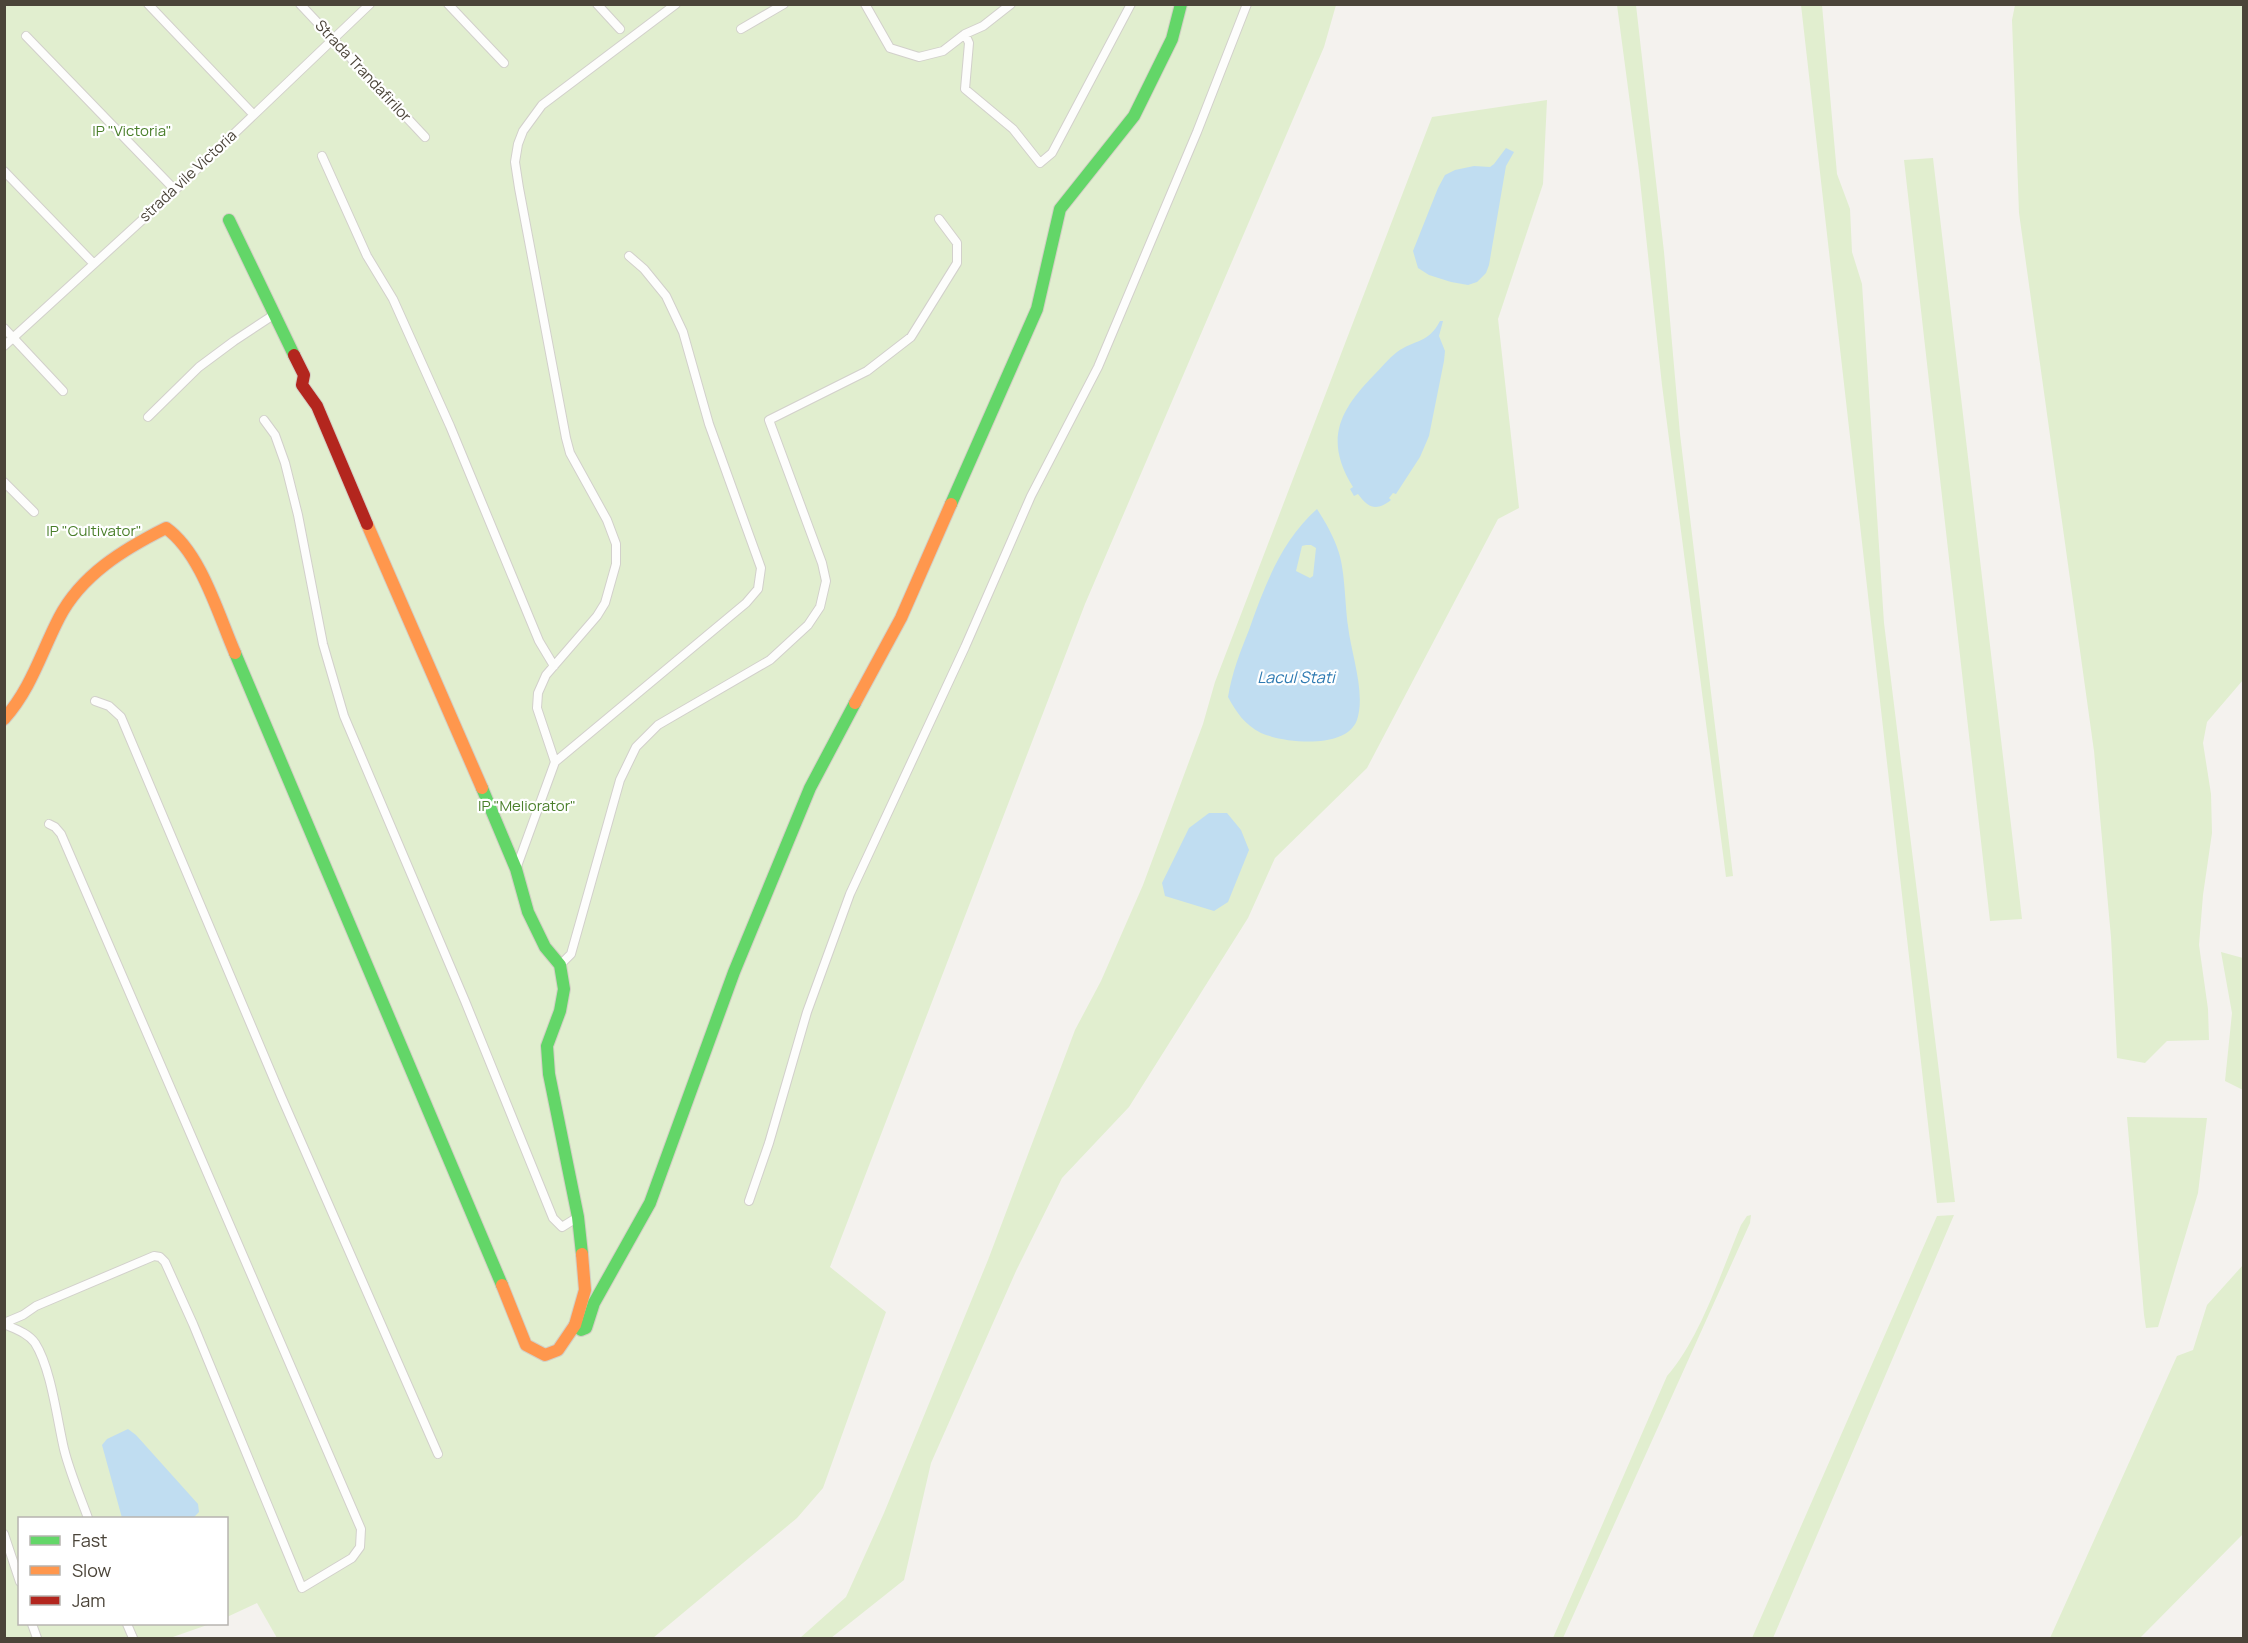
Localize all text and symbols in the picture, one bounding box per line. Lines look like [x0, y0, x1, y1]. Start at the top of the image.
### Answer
street label: Strada Trandafirilor [311, 15, 417, 127]
park label: IP "Victoria" [92, 120, 172, 141]
street label: strada vile Victoria [134, 125, 241, 226]
park label: IP "Cultivator" [46, 520, 142, 541]
water label: Lacul Stati [1257, 666, 1337, 688]
park label: IP "Meliorator" [478, 795, 576, 816]
legend [18, 1517, 228, 1625]
text: Fast [72, 1528, 107, 1552]
text: Slow [72, 1558, 112, 1582]
text: Jam [72, 1588, 106, 1612]

